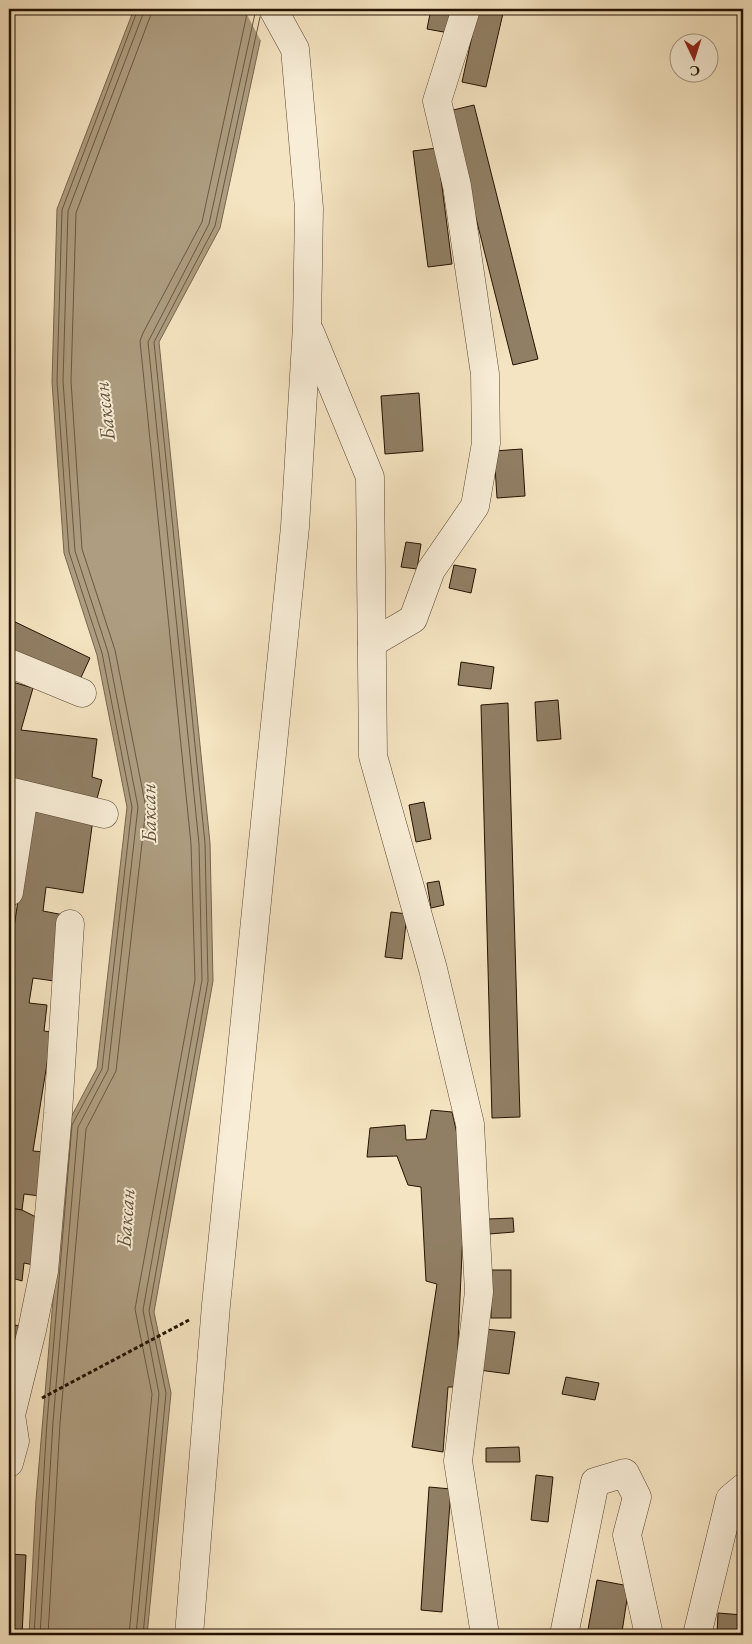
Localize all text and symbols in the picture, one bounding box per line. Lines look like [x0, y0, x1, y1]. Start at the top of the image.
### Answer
north arrow [670, 32, 720, 82]
text: С [689, 62, 700, 80]
water label: Баксан [87, 380, 121, 443]
water label: Баксан [134, 783, 162, 844]
water label: Баксан [109, 1187, 141, 1250]

